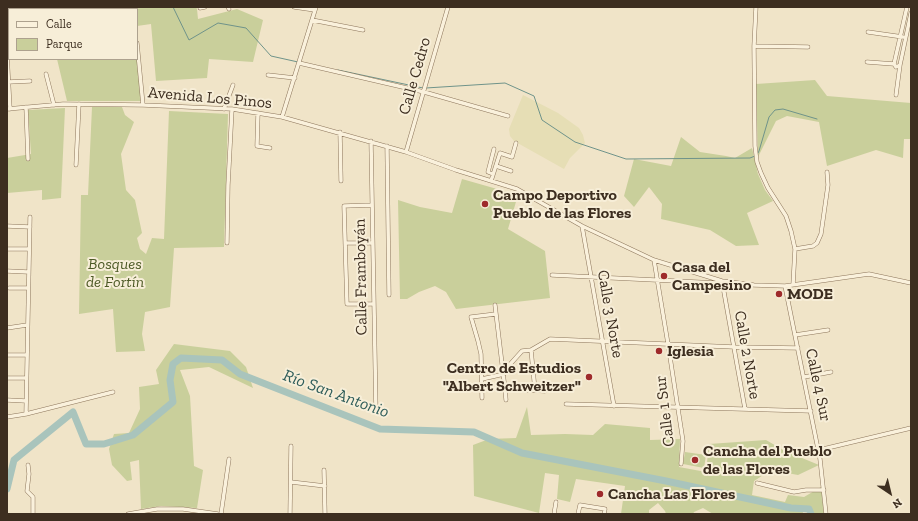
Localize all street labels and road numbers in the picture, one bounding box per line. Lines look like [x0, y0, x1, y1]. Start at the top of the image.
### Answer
street label: Calle Cedro [395, 35, 435, 117]
street label: Avenida Los Pinos [147, 83, 273, 113]
street label: Calle Framboyán [350, 219, 372, 335]
street label: Calle 3 Norte [593, 268, 627, 360]
street label: Calle 2 Norte [730, 309, 764, 401]
street label: Calle 4 Sur [801, 347, 835, 423]
street label: Calle 1 Sur [651, 374, 679, 448]

